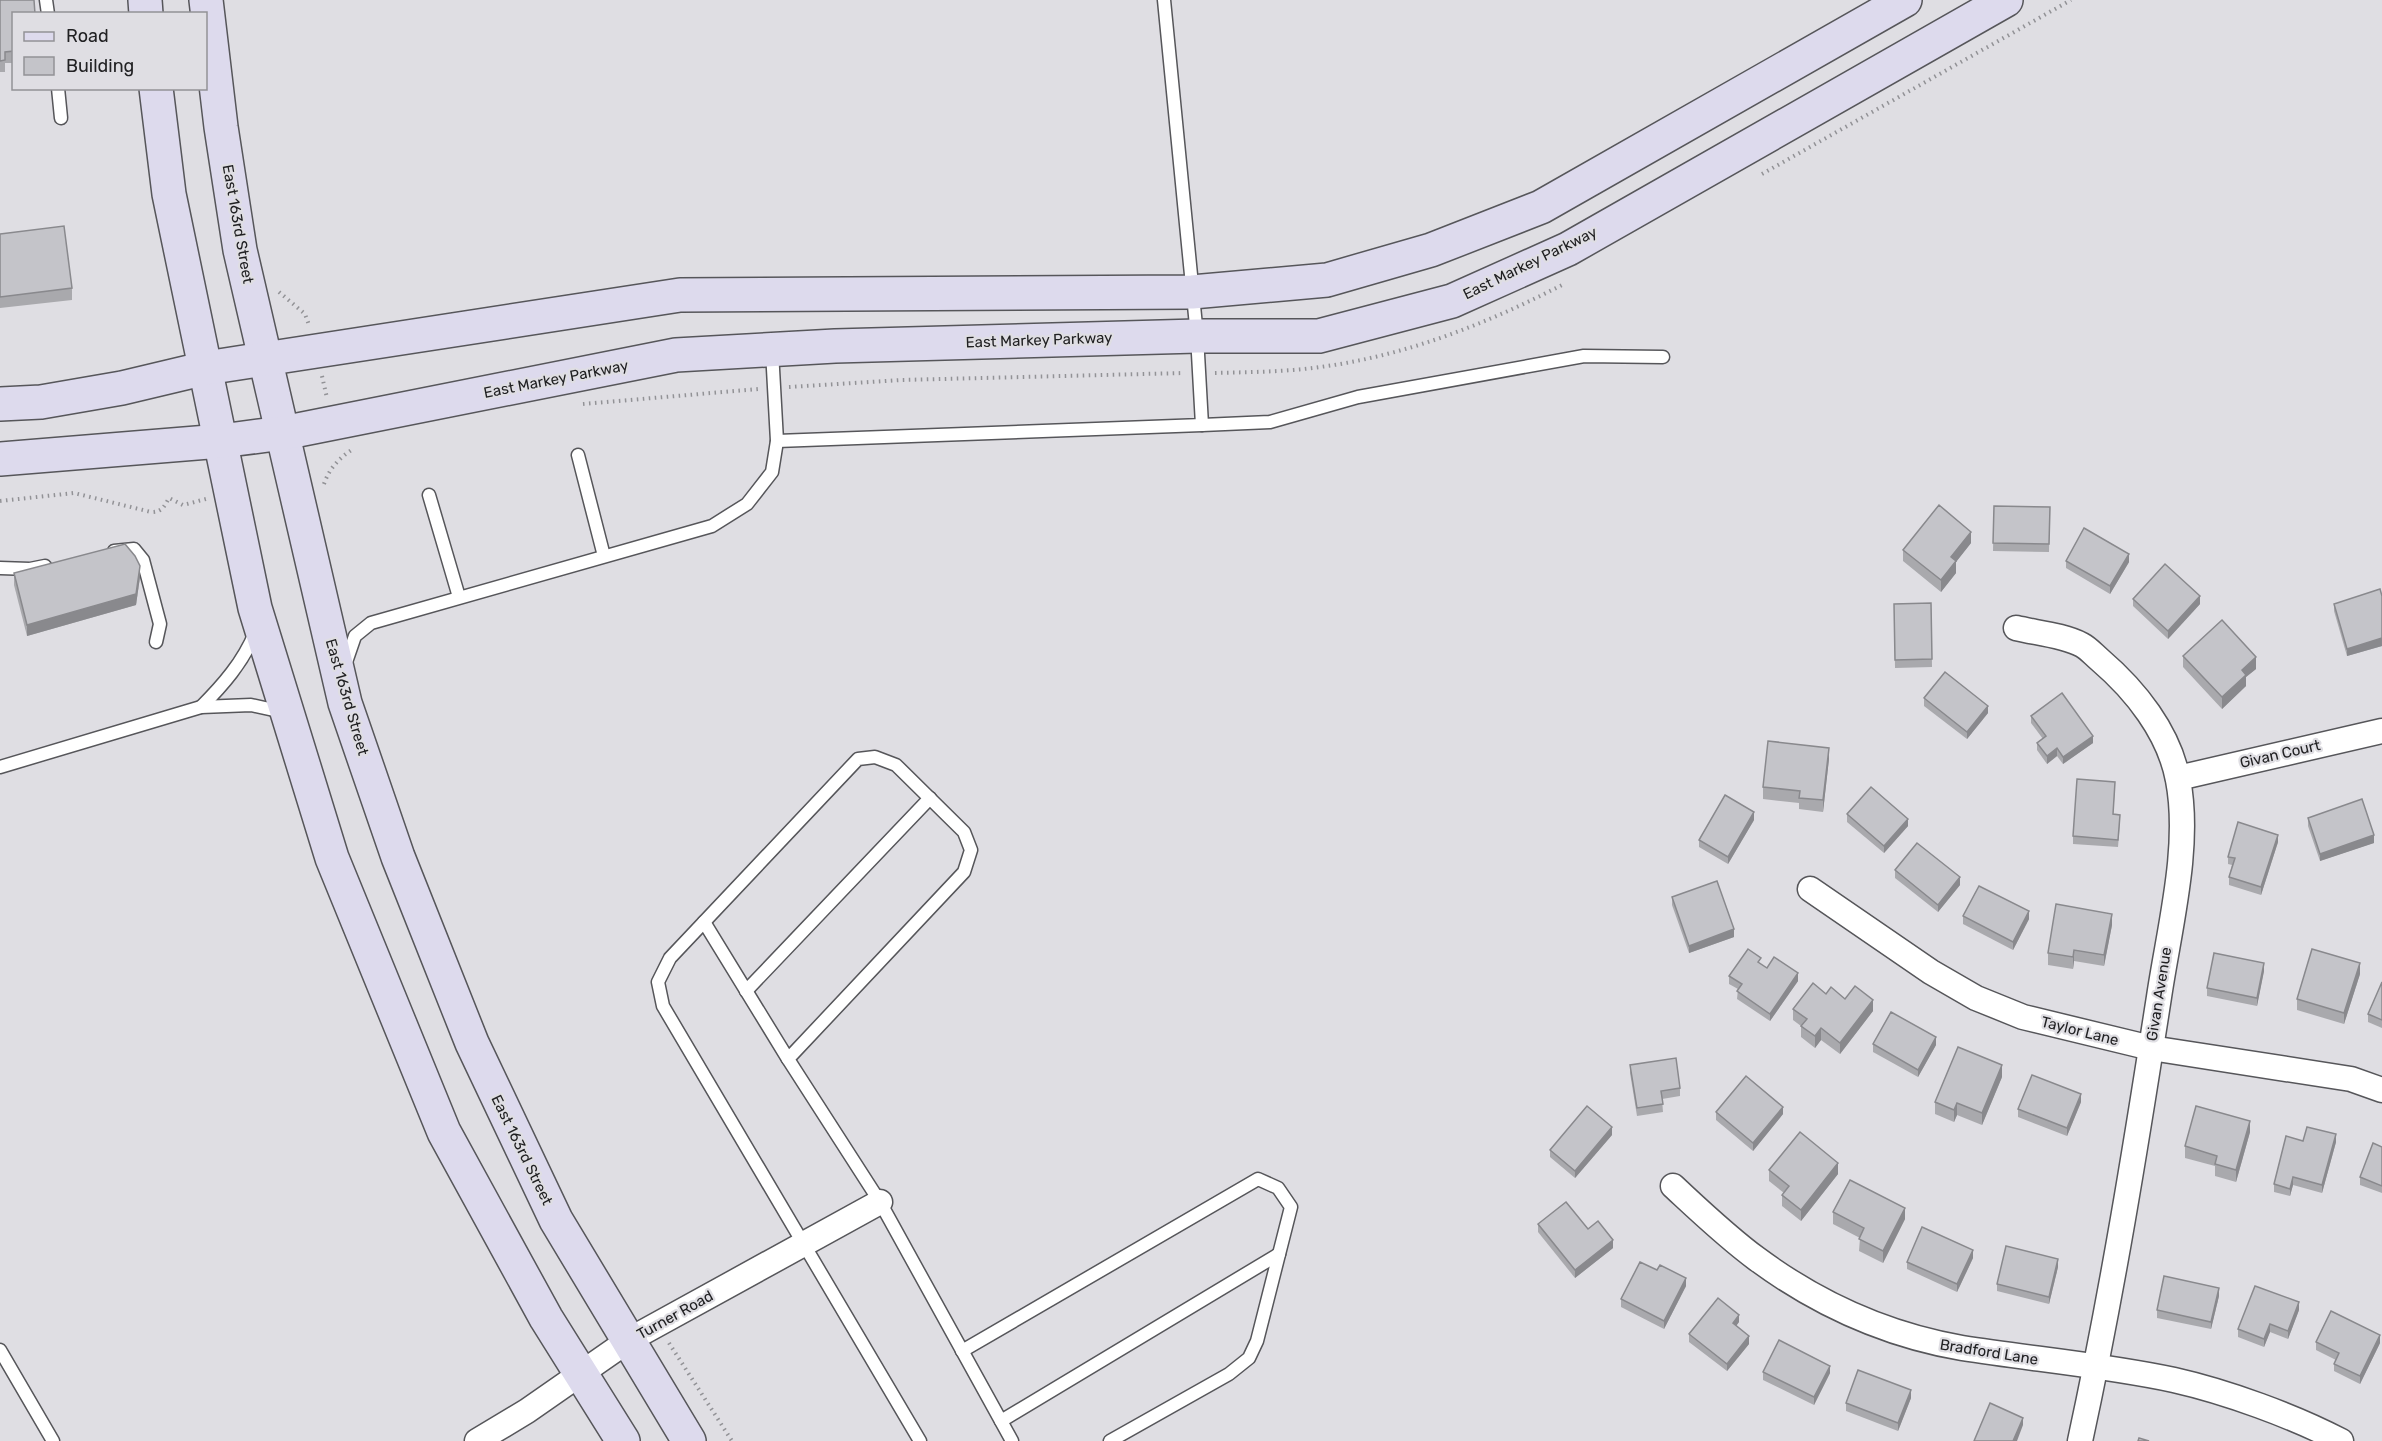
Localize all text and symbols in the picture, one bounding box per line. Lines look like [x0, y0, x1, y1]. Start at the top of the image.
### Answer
legend [12, 12, 207, 90]
text: Road [66, 25, 109, 47]
text: Building [66, 55, 134, 77]
street label: East 163rd Street [219, 163, 257, 285]
street label: East Markey Parkway [1460, 223, 1600, 303]
street label: East Markey Parkway [965, 328, 1113, 352]
street label: East Markey Parkway [482, 356, 630, 402]
street label: East 163rd Street [322, 637, 372, 758]
street label: Givan Court [2238, 736, 2322, 772]
street label: Givan Avenue [2143, 946, 2175, 1042]
street label: Taylor Lane [2039, 1013, 2121, 1049]
street label: East 163rd Street [487, 1092, 557, 1208]
street label: Turner Road [634, 1287, 716, 1343]
street label: Bradford Lane [1939, 1335, 2039, 1369]

